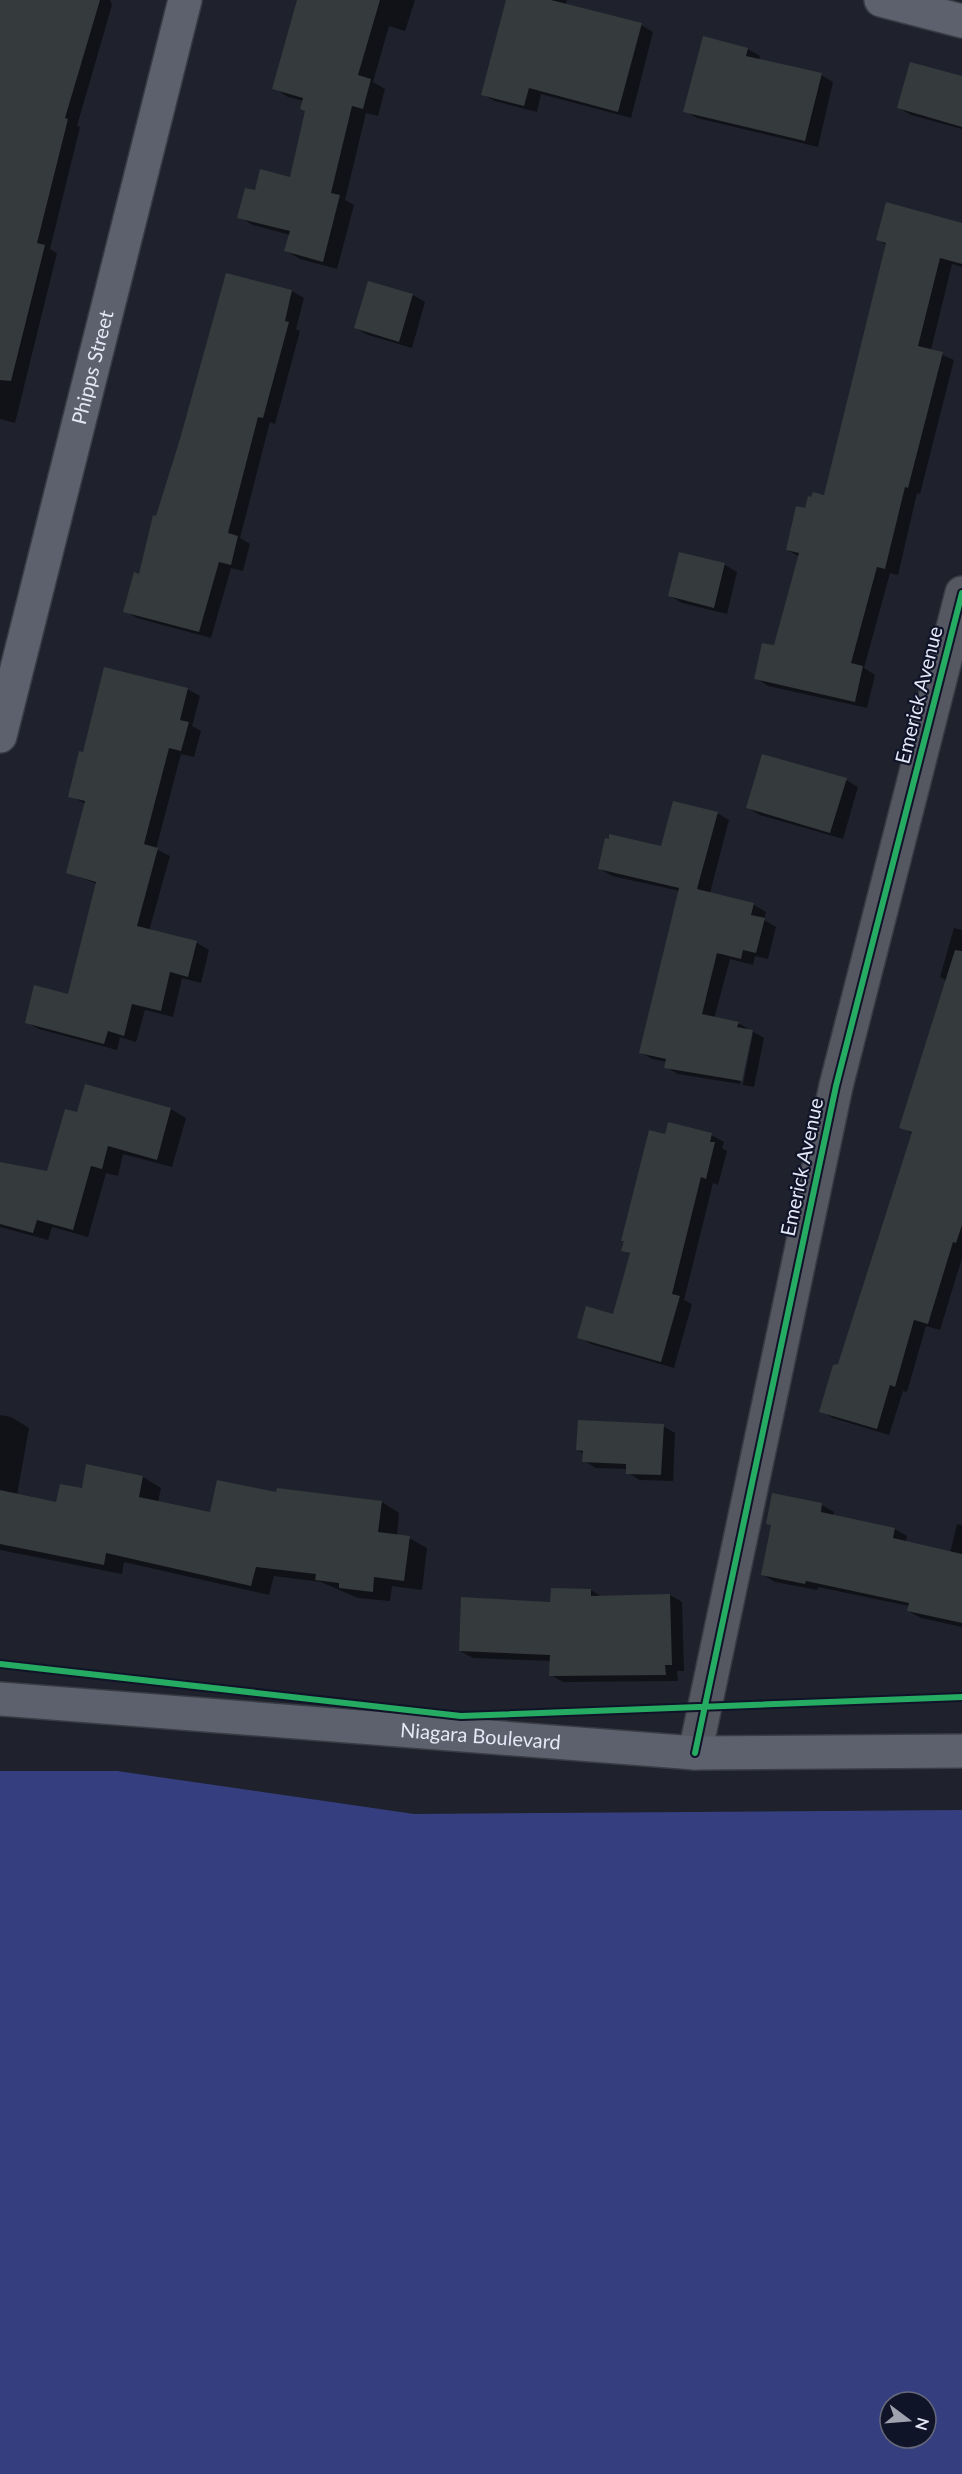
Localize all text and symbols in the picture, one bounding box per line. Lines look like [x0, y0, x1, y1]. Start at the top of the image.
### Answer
street label: Phipps Street [66, 308, 118, 427]
street label: Emerick Avenue [889, 624, 947, 766]
street label: Emerick Avenue [775, 1095, 827, 1238]
street label: Niagara Boulevard [399, 1717, 562, 1754]
north arrow [878, 2390, 938, 2450]
text: N [912, 2416, 934, 2433]

